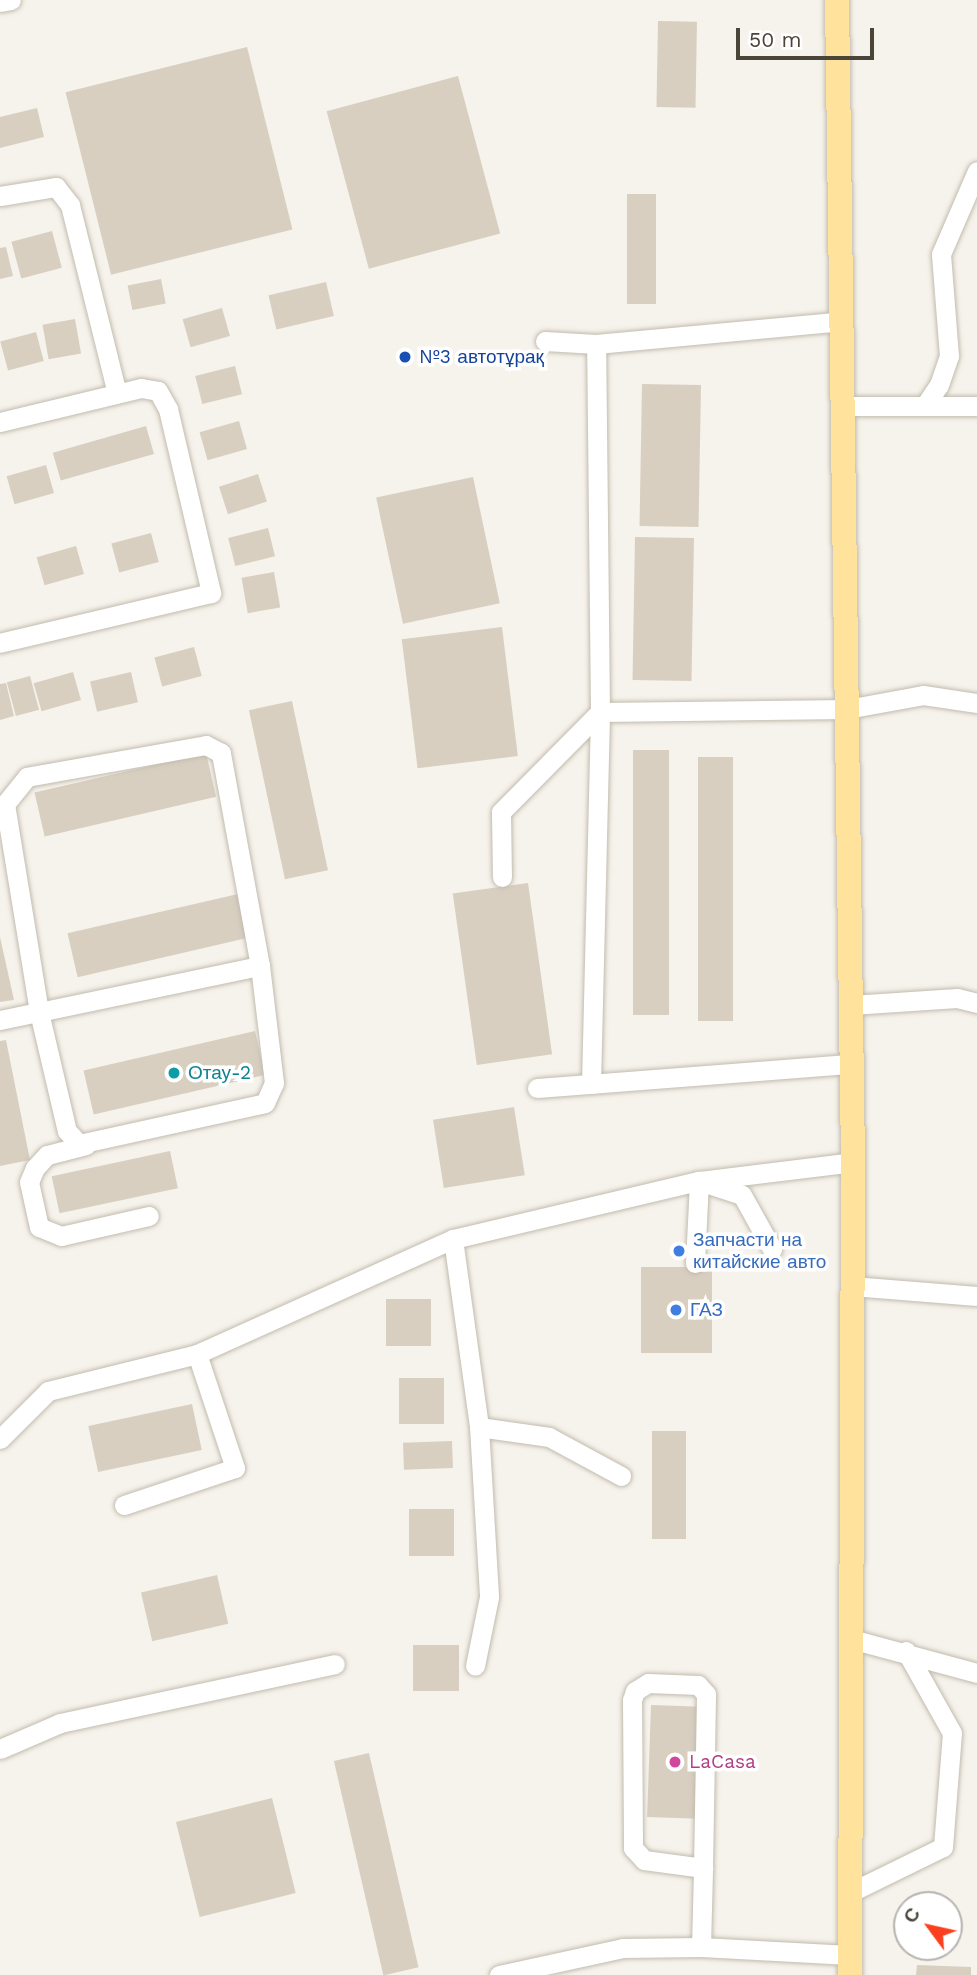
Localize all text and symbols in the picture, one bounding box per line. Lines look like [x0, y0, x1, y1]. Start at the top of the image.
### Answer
scale bar [739, 14, 877, 58]
text: 50 m [749, 27, 801, 52]
place label: №3 автотұрақ [419, 346, 544, 368]
marker: №3 автотұрақ [397, 349, 413, 365]
place label: Отау-2 [188, 1062, 251, 1084]
marker: Отау-2 [166, 1065, 182, 1081]
place label: Запчасти на китайские авто [693, 1229, 826, 1273]
marker: Запчасти на китайские авто [671, 1243, 687, 1259]
place label: ГАЗ [690, 1299, 723, 1321]
marker: ГАЗ [668, 1302, 684, 1318]
place label: LaCasa [689, 1751, 756, 1773]
marker: LaCasa [667, 1754, 683, 1770]
north arrow [893, 1891, 963, 1961]
text: С [898, 1903, 925, 1927]

